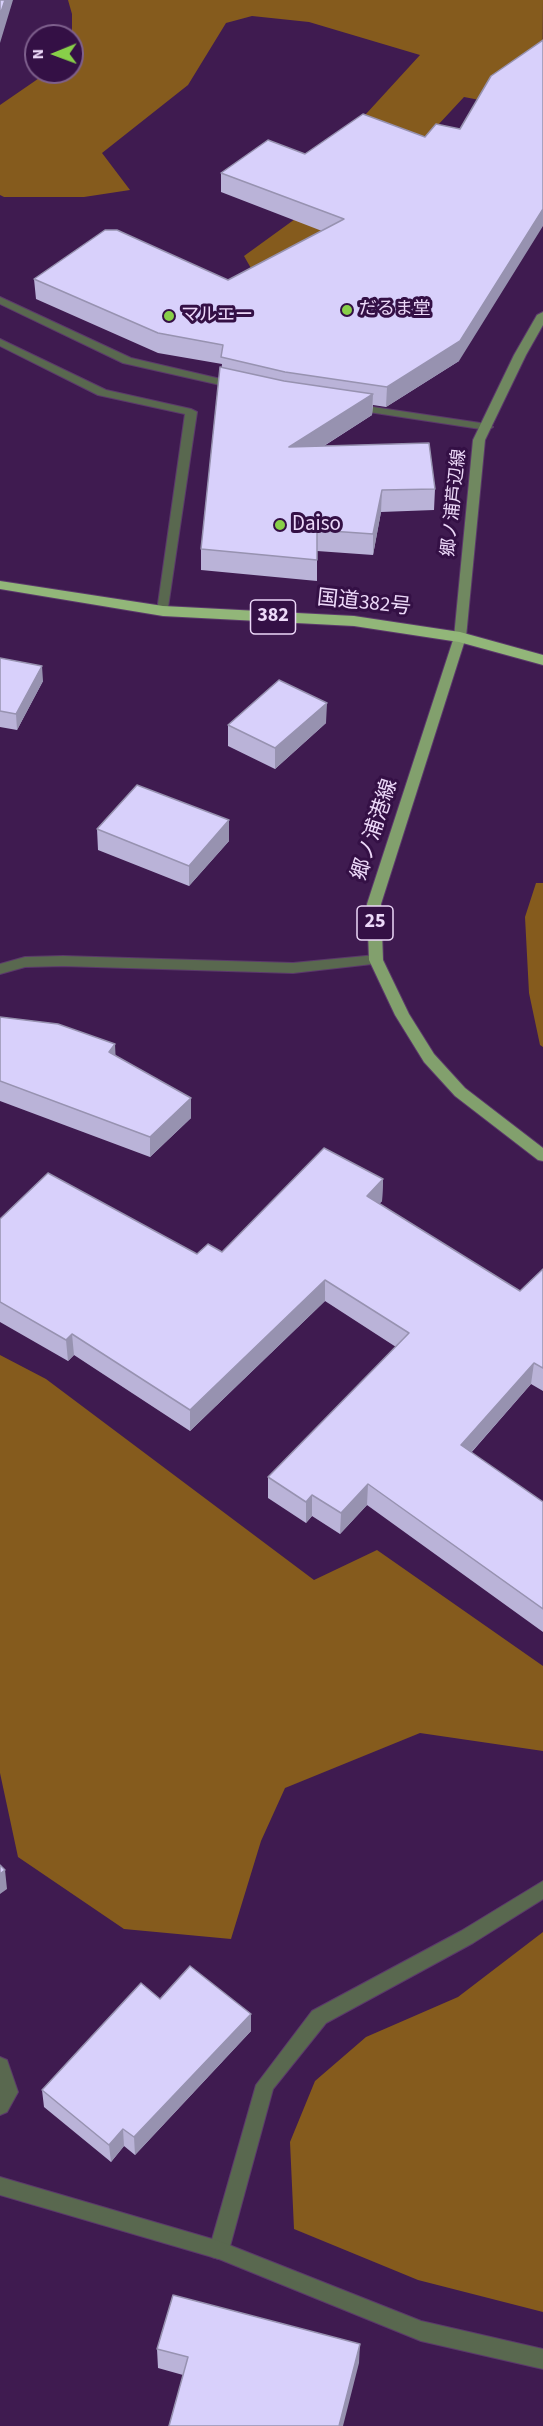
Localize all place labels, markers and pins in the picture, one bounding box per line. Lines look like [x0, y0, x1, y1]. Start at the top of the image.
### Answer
place label: だるま堂 [359, 299, 431, 321]
marker: だるま堂 [340, 303, 354, 317]
place label: マルエー [181, 305, 253, 327]
marker: マルエー [162, 309, 176, 323]
place label: Daiso [292, 512, 341, 538]
marker: Daiso [273, 518, 287, 532]

